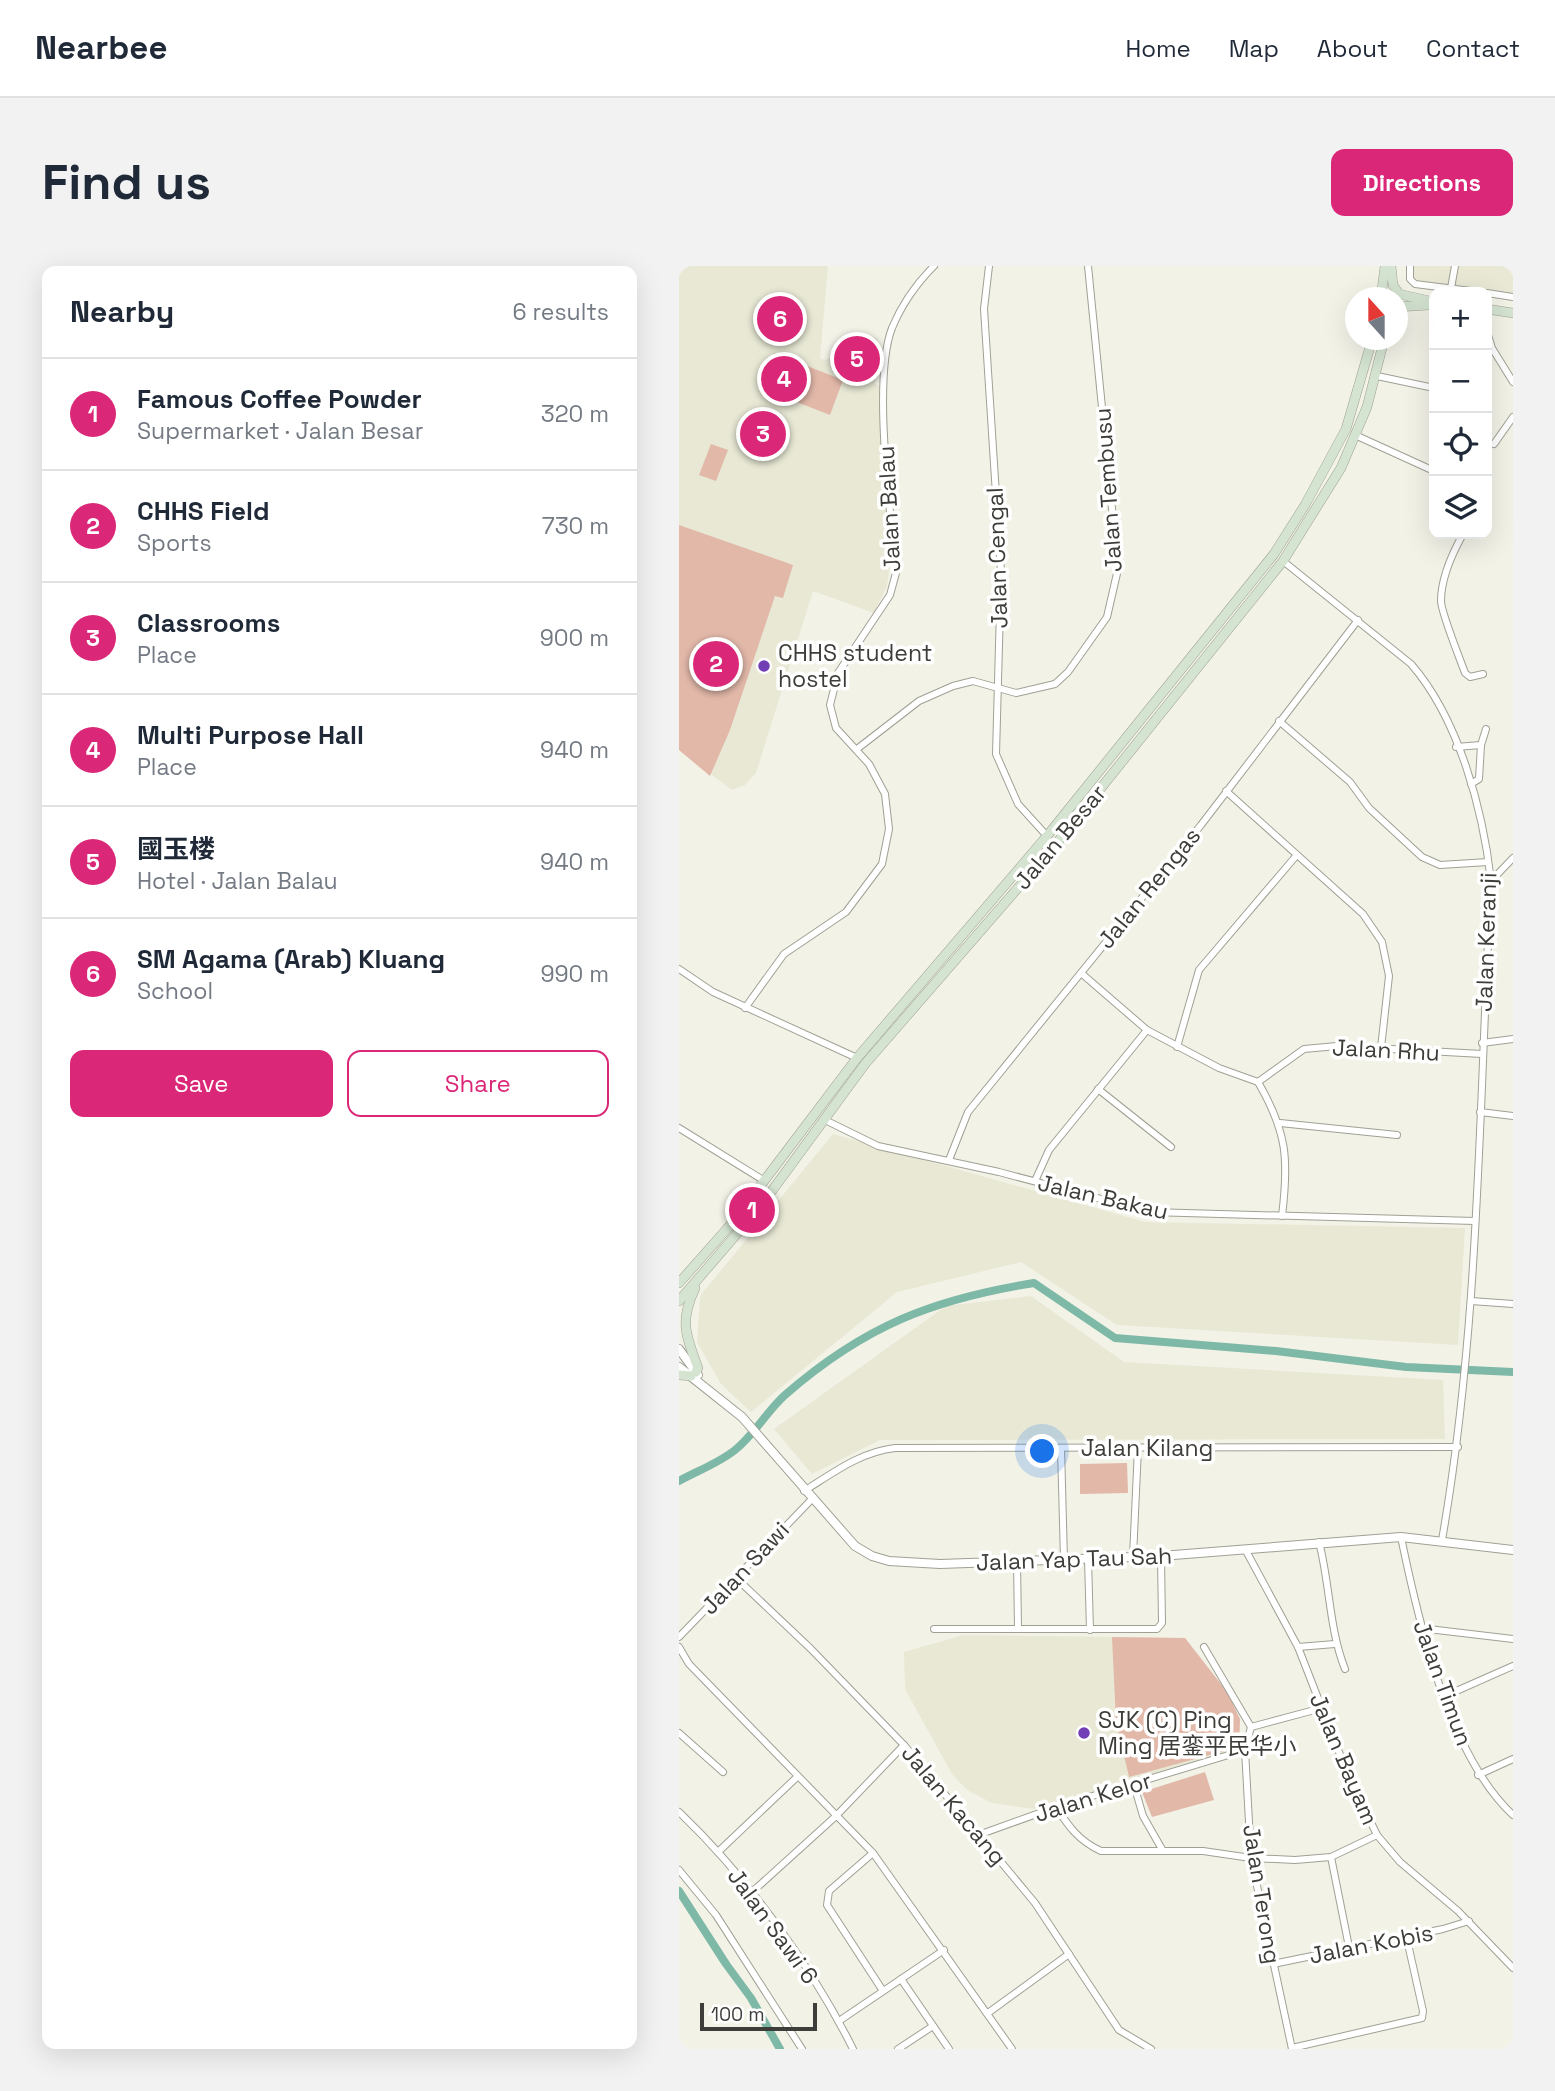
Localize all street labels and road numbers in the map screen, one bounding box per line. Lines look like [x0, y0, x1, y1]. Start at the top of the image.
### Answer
street label: Jalan Tembusu [1087, 407, 1129, 573]
street label: Jalan Balau [871, 445, 907, 573]
street label: Jalan Cengal [980, 487, 1014, 629]
street label: Jalan Besar [1007, 778, 1113, 896]
street label: Jalan Rengas [1091, 821, 1207, 955]
street label: Jalan Keranji [1469, 872, 1503, 1012]
street label: Jalan Rhu [1331, 1032, 1441, 1068]
street label: Jalan Bakau [1035, 1167, 1171, 1227]
street label: Jalan Kilang [1081, 1433, 1213, 1463]
street label: Jalan Sawi [694, 1515, 796, 1621]
street label: Jalan Yap Tau Sah [975, 1541, 1173, 1577]
street label: Jalan Timun [1406, 1616, 1480, 1750]
street label: Jalan Bayam [1303, 1689, 1385, 1829]
street label: Jalan Kacang [895, 1739, 1013, 1871]
street label: Jalan Kelor [1031, 1765, 1155, 1829]
street label: Jalan Terong [1236, 1822, 1288, 1966]
street label: Jalan Sawi 6 [721, 1862, 825, 1990]
street label: Jalan Kobis [1307, 1917, 1435, 1971]

